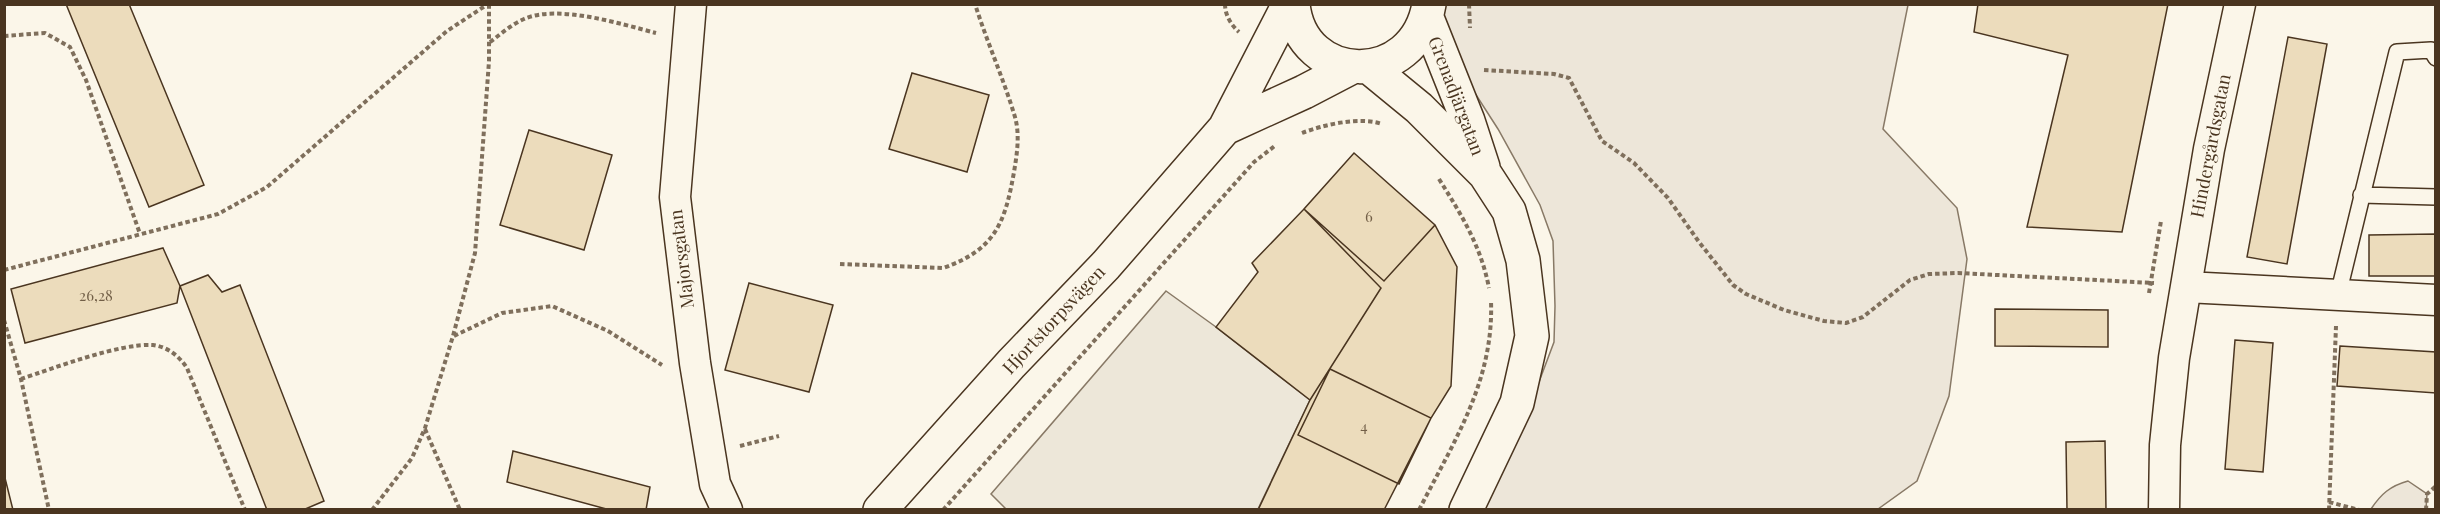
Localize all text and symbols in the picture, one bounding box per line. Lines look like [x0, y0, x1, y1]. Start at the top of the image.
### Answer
street label: Grenadjärgatan [1423, 33, 1491, 159]
street label: Hindergårdsgatan [2184, 72, 2236, 220]
house number: 6 [1365, 206, 1373, 226]
street label: Majorsgatan [663, 208, 699, 310]
street label: Hjortstorpsvägen [997, 260, 1110, 379]
house number: 26,28 [79, 285, 113, 305]
house number: 4 [1360, 416, 1368, 436]

